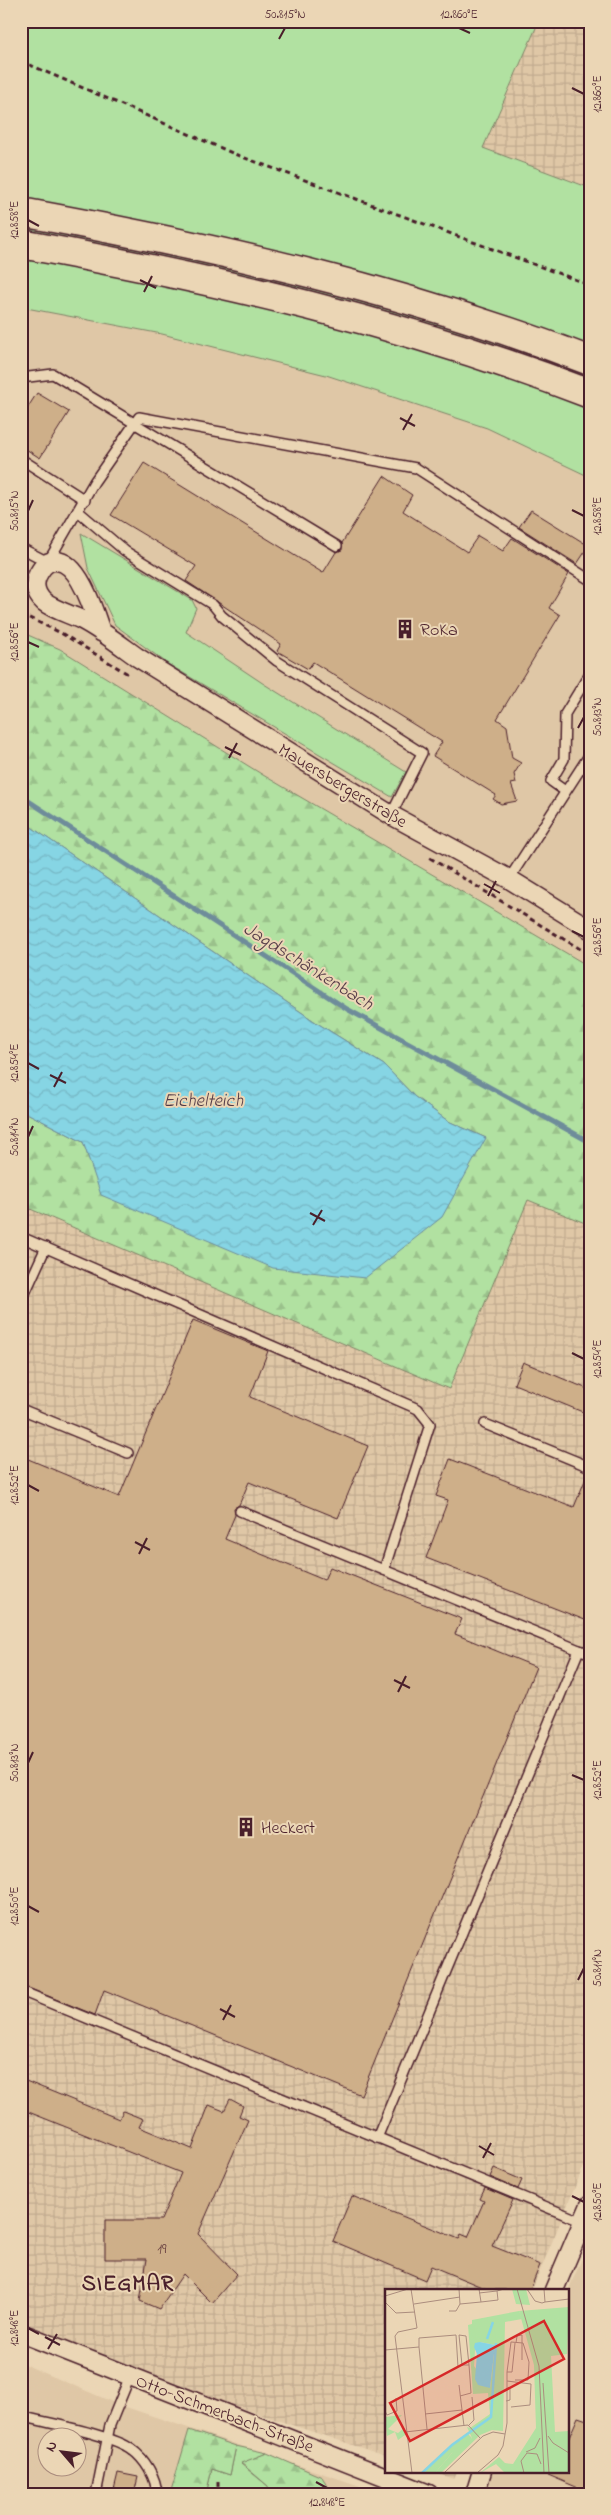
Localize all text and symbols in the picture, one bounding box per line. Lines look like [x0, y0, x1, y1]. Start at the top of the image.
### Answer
text: 50.815°N [265, 6, 306, 24]
text: 12.860°E [440, 6, 478, 24]
text: 12.860°E [589, 75, 607, 113]
text: 12.858°E [6, 201, 24, 239]
text: 50.815°N [6, 491, 24, 532]
text: 12.858°E [589, 497, 607, 535]
building icon: RoKa [394, 618, 416, 640]
place label: RoKa [420, 618, 458, 644]
text: 12.856°E [6, 622, 24, 662]
text: 50.813°N [589, 697, 607, 737]
street label: Mauersbergerstraße [272, 738, 412, 837]
water label: Jagdschänkenbach [237, 916, 379, 1019]
text: 12.856°E [589, 917, 607, 957]
text: 12.854°E [6, 1043, 24, 1083]
water label: Eichelteich [163, 1088, 244, 1115]
text: 50.814°N [6, 1117, 24, 1157]
text: 12.854°E [589, 1339, 607, 1379]
text: 12.852°E [6, 1465, 24, 1505]
text: 50.813°N [6, 1743, 24, 1783]
text: 12.852°E [589, 1760, 607, 1800]
building icon: Heckert [235, 1816, 257, 1838]
place label: Heckert [261, 1816, 315, 1842]
text: 12.850°E [6, 1886, 24, 1926]
text: 50.811°N [589, 1949, 607, 1987]
text: 12.850°E [589, 2182, 607, 2222]
house number: 19 [157, 2238, 167, 2260]
district label: SIEGMAR [82, 2269, 174, 2301]
inset map [385, 2289, 568, 2472]
text: 12.848°E [6, 2310, 24, 2346]
street label: Otto-Schmerbach-Straße [132, 2369, 318, 2461]
north arrow [38, 2428, 88, 2478]
text: N [40, 2437, 63, 2456]
text: 12.848°E [309, 2494, 345, 2512]

